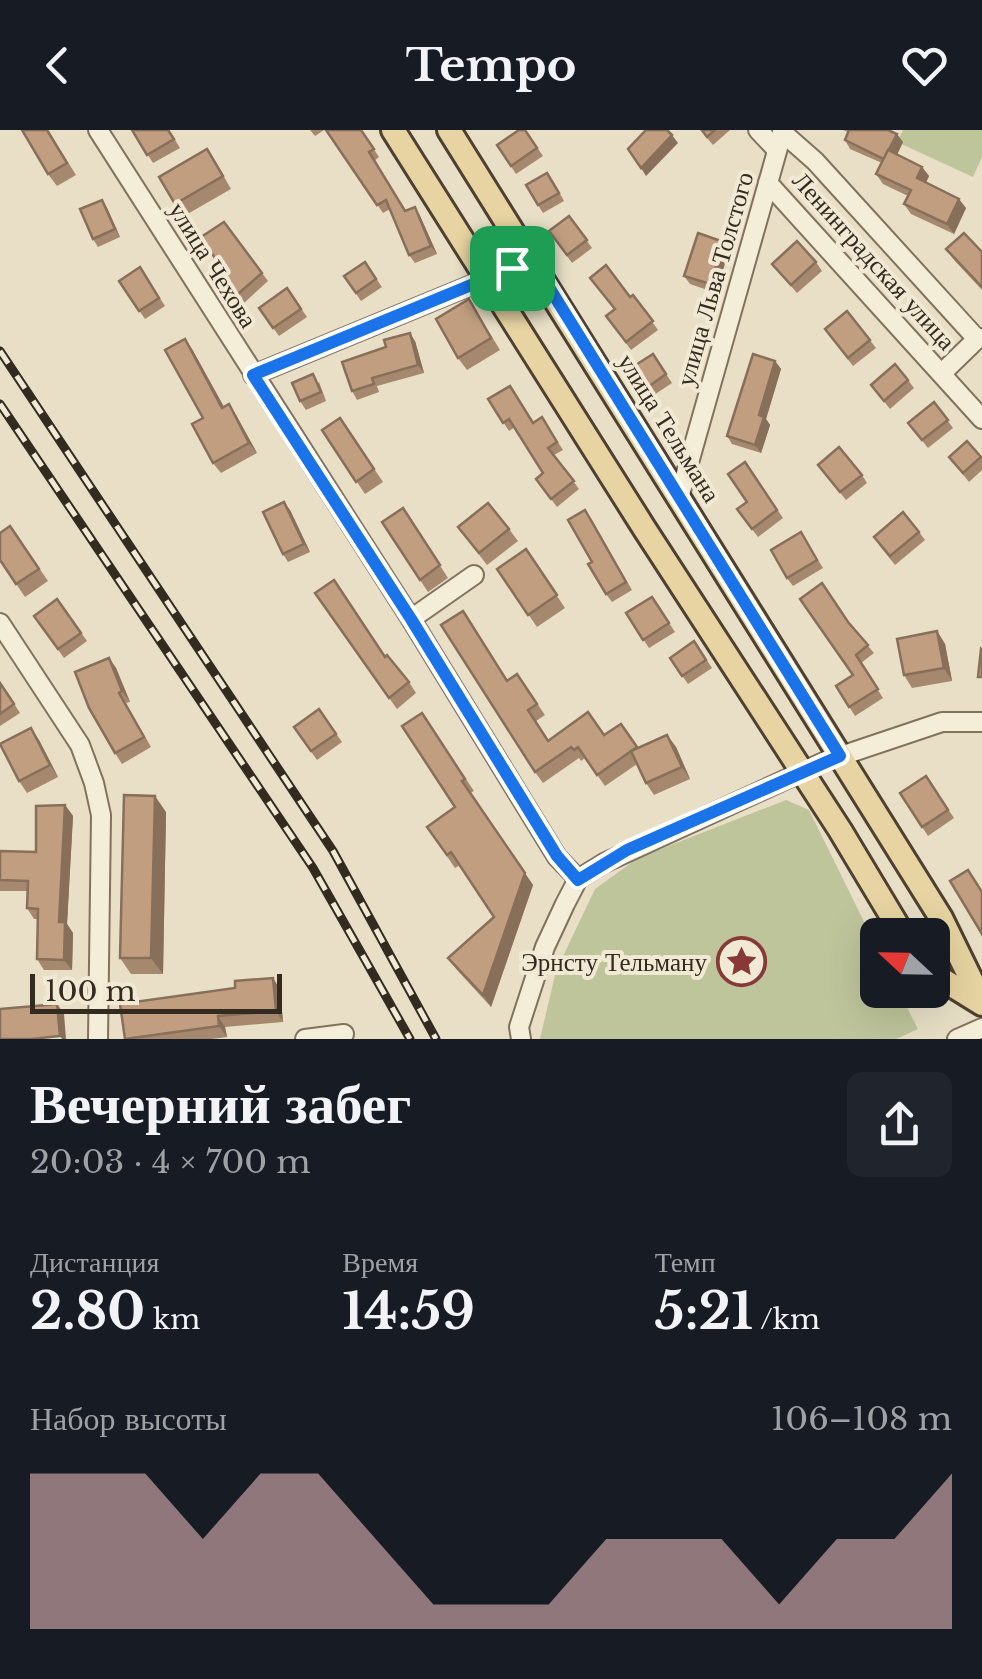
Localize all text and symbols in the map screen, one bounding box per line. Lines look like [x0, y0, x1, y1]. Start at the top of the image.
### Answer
text: Tempo [406, 37, 576, 93]
icon: back [30, 38, 85, 93]
icon: heart [897, 38, 952, 93]
street label: Ленинградская улица [786, 166, 962, 356]
street label: улица Льва Толстого [670, 168, 760, 390]
street label: улица Чехова [162, 196, 264, 334]
pin [470, 226, 555, 311]
icon: arrive [485, 241, 540, 296]
street label: улица Тельмана [611, 348, 727, 508]
north arrow [860, 918, 950, 1008]
map controls [860, 918, 950, 1008]
place icon: Эрнсту Тельману [716, 936, 768, 988]
place label: Эрнсту Тельману [521, 947, 707, 978]
scale bar [30, 969, 282, 1014]
text: 100 m [45, 974, 136, 1009]
text: Вечерний забег [30, 1070, 411, 1138]
button: share [847, 1072, 952, 1177]
text: 20:03 · 4 × 700 m [30, 1142, 311, 1182]
text: Дистанция [30, 1245, 159, 1280]
text: Время [342, 1245, 418, 1280]
text: Темп [655, 1245, 716, 1280]
text: 2.80 [30, 1280, 145, 1343]
text: 14:59 [342, 1280, 475, 1343]
text: 5:21 [655, 1280, 753, 1343]
text: km [145, 1302, 200, 1337]
text: /km [753, 1302, 820, 1337]
text: Набор высоты [30, 1399, 227, 1439]
text: 106–108 m [771, 1399, 952, 1439]

